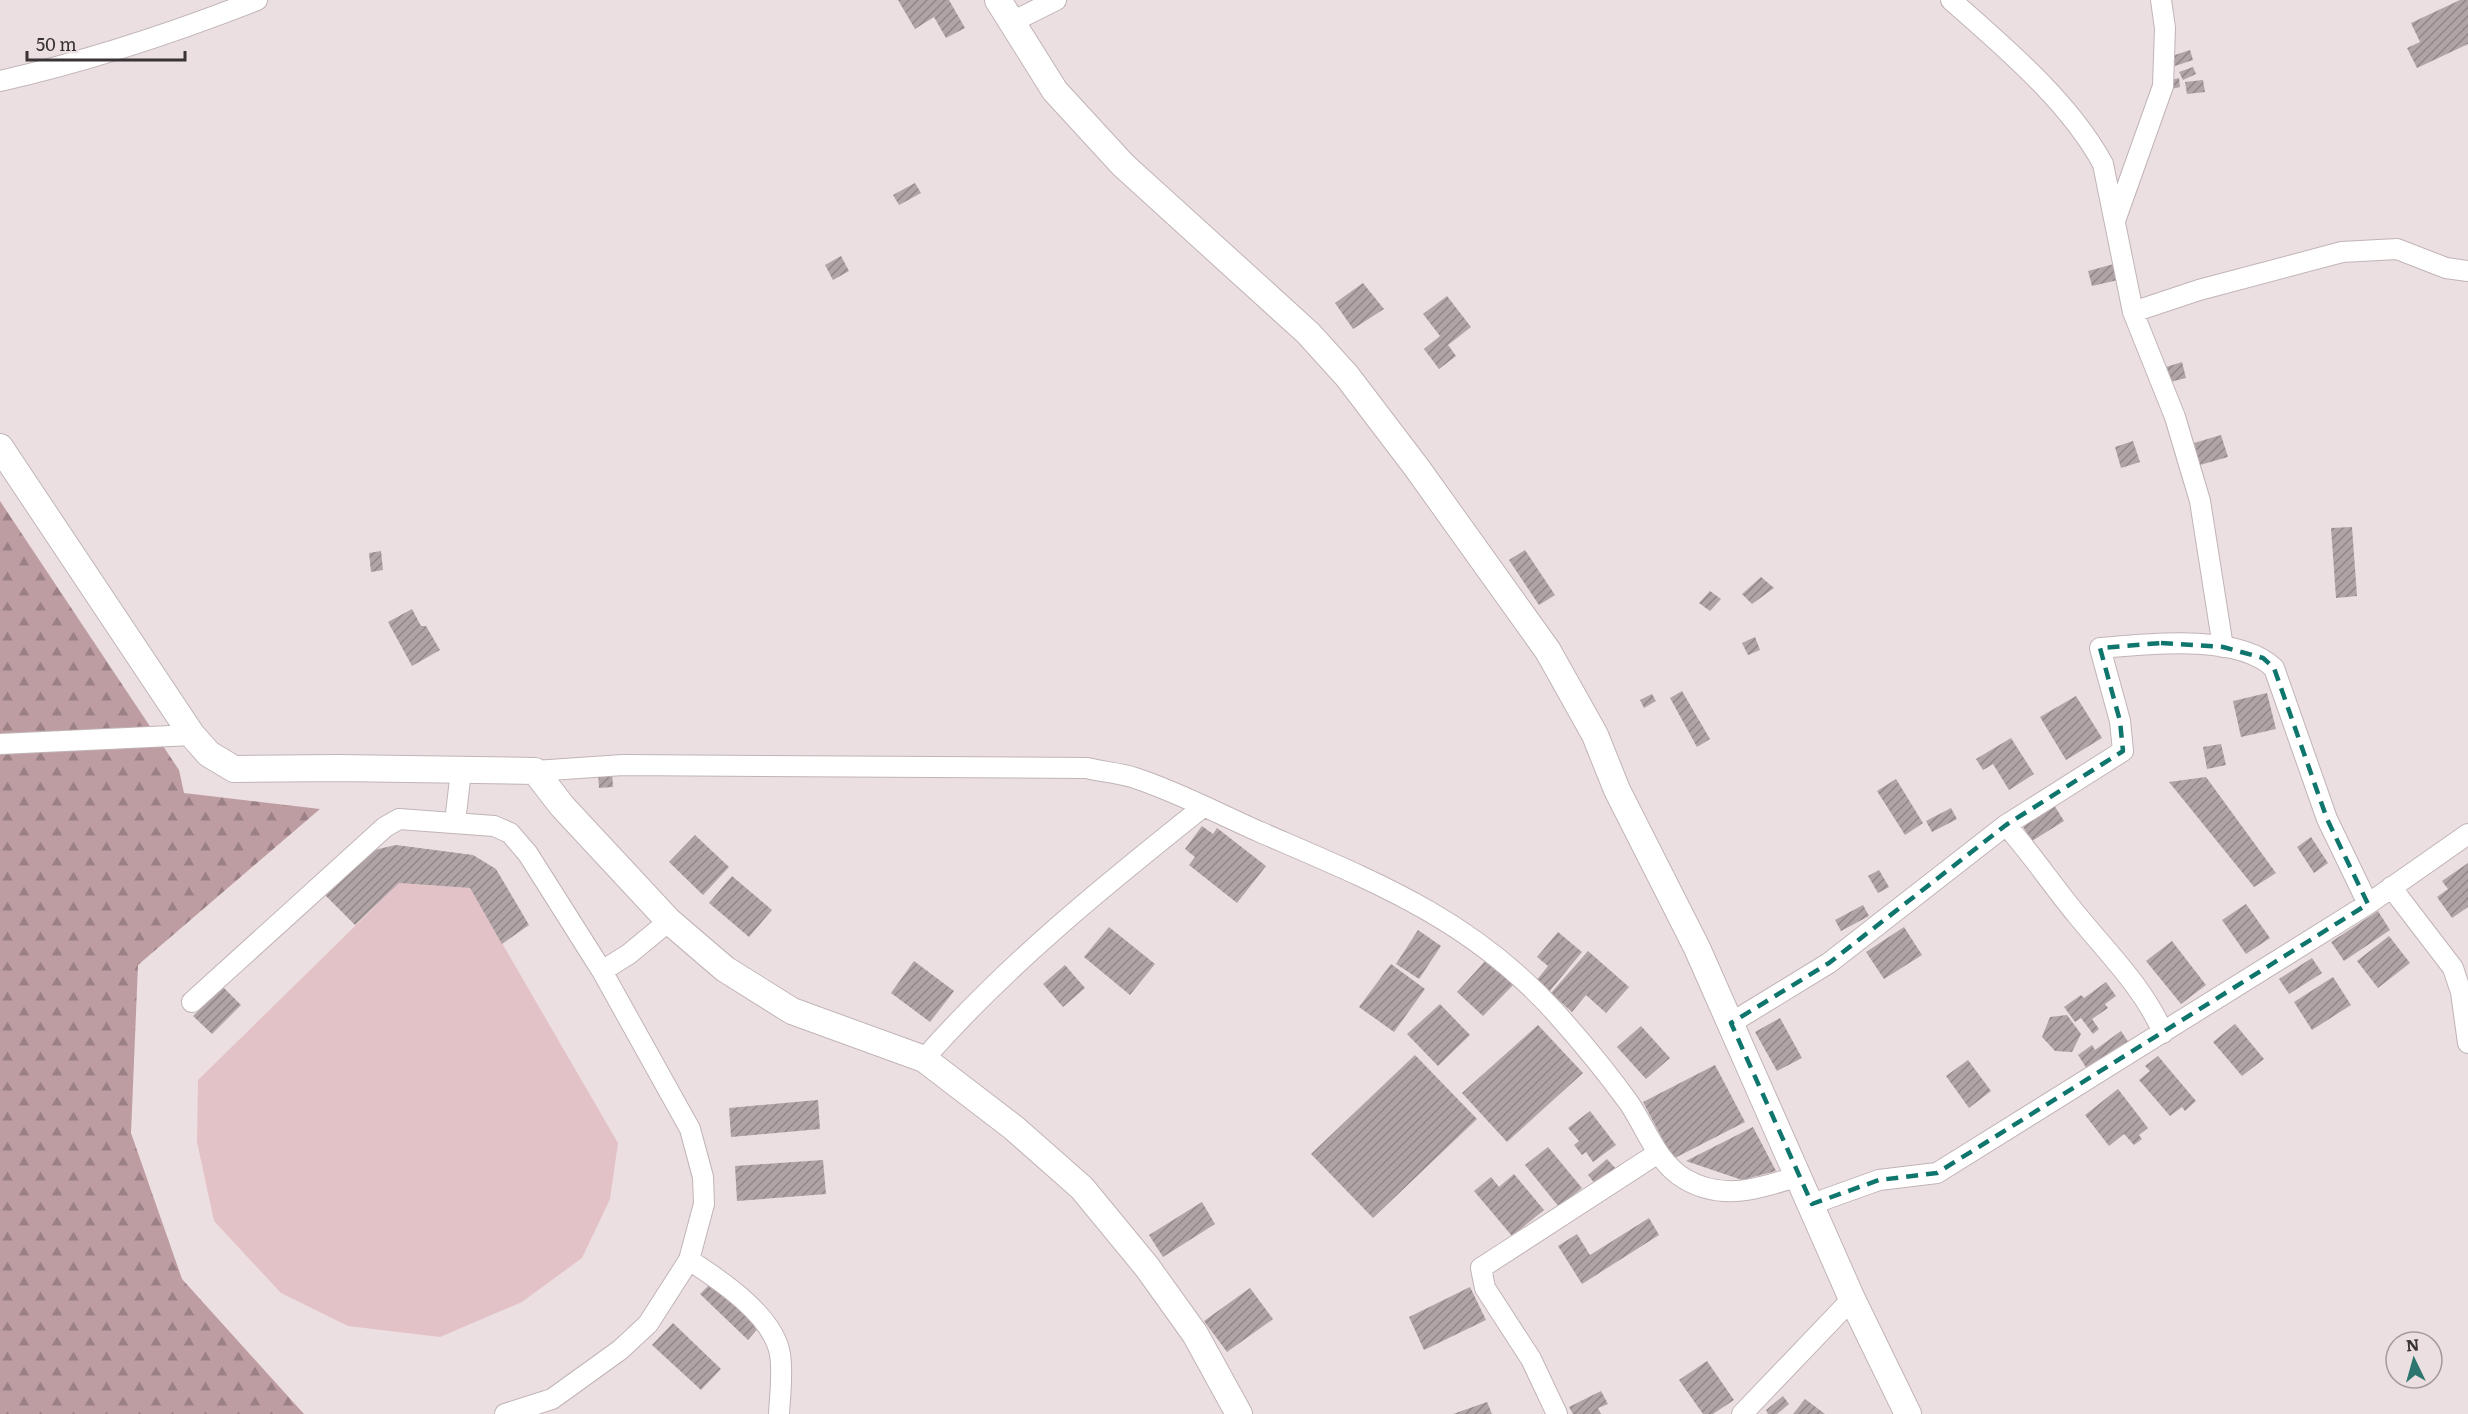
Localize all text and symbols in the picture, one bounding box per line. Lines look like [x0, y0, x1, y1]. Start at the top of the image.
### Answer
scale bar [27, 24, 184, 62]
text: 50 m [36, 30, 77, 57]
north arrow [2384, 1330, 2444, 1390]
text: N [2405, 1332, 2420, 1357]

